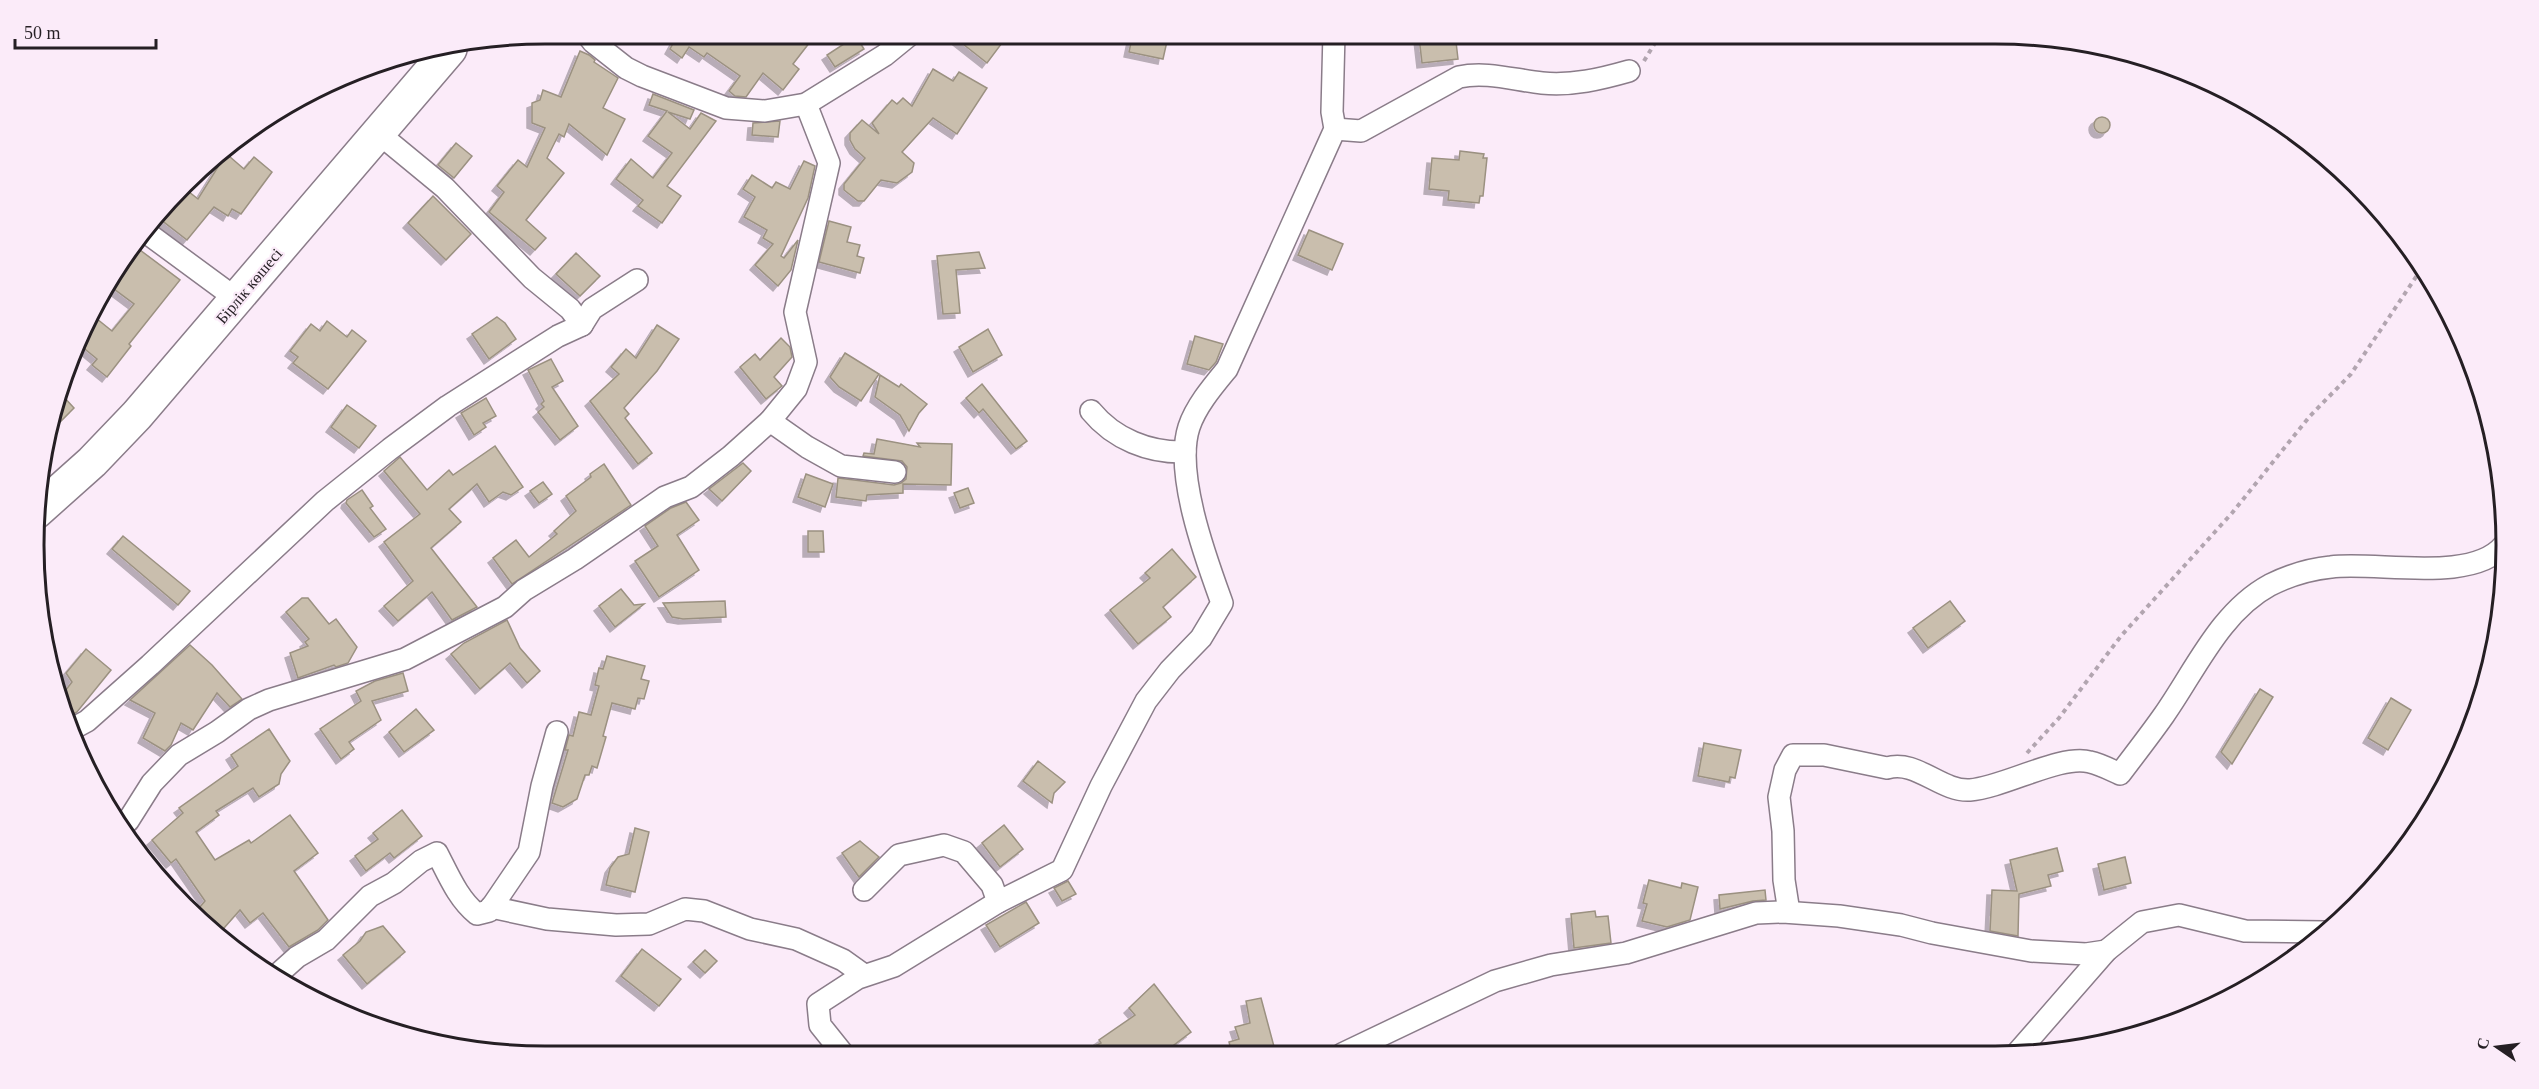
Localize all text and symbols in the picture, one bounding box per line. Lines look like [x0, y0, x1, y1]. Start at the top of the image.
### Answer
scale bar [15, 12, 156, 50]
text: 50 m [24, 23, 61, 43]
street label: Бірлік көшесі [213, 245, 286, 328]
north arrow [2467, 1017, 2527, 1077]
text: С [2473, 1036, 2493, 1051]

